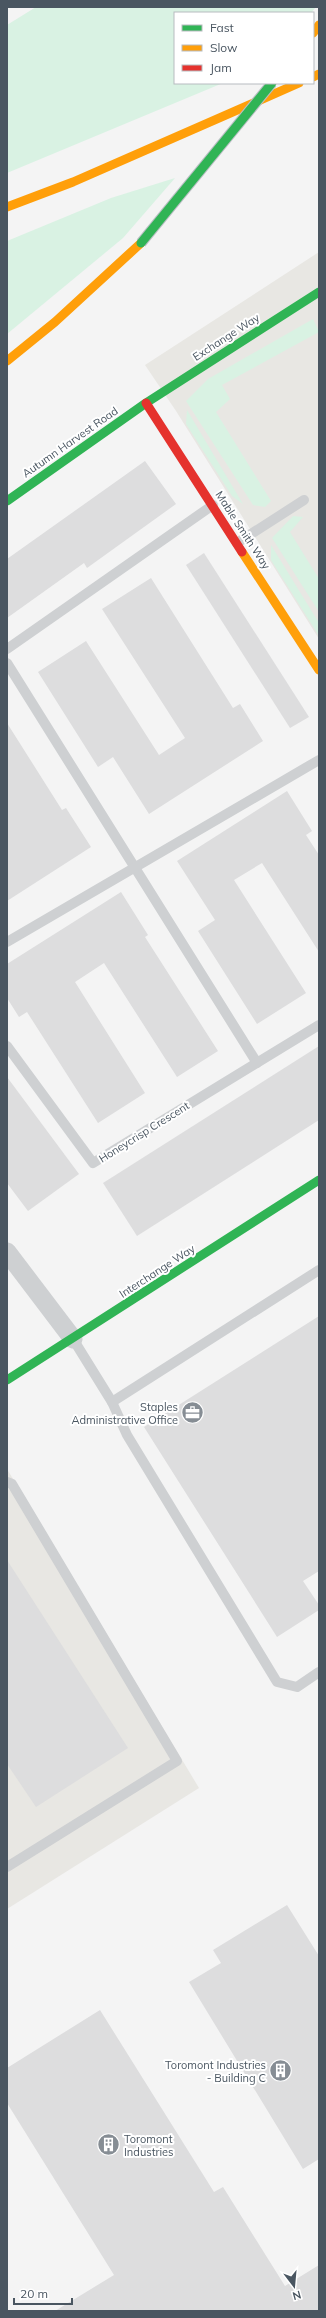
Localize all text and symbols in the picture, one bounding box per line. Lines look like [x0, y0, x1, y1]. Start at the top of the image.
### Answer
legend [174, 12, 314, 84]
text: Fast [210, 20, 234, 35]
text: Slow [210, 40, 238, 55]
text: Jam [210, 60, 232, 75]
street label: Exchange Way [190, 310, 262, 364]
street label: Autumn Harvest Road [19, 404, 121, 480]
street label: Mable Smith Way [213, 488, 274, 572]
street label: Honeycrisp Crescent [96, 1098, 192, 1166]
street label: Interchange Way [117, 1241, 198, 1301]
place label: Staples Administrative Office [71, 1400, 178, 1427]
office icon: Staples Administrative Office [180, 1400, 206, 1426]
place label: Toromont Industries - Building C [165, 2058, 266, 2085]
building icon: Toromont Industries - Building C [268, 2058, 294, 2084]
building icon: Toromont Industries [96, 2132, 122, 2158]
place label: Toromont Industries [124, 2132, 174, 2159]
north arrow [274, 2266, 314, 2306]
scale bar [14, 2280, 72, 2306]
text: 20 m [20, 2286, 48, 2301]
text: N [291, 2288, 303, 2303]

